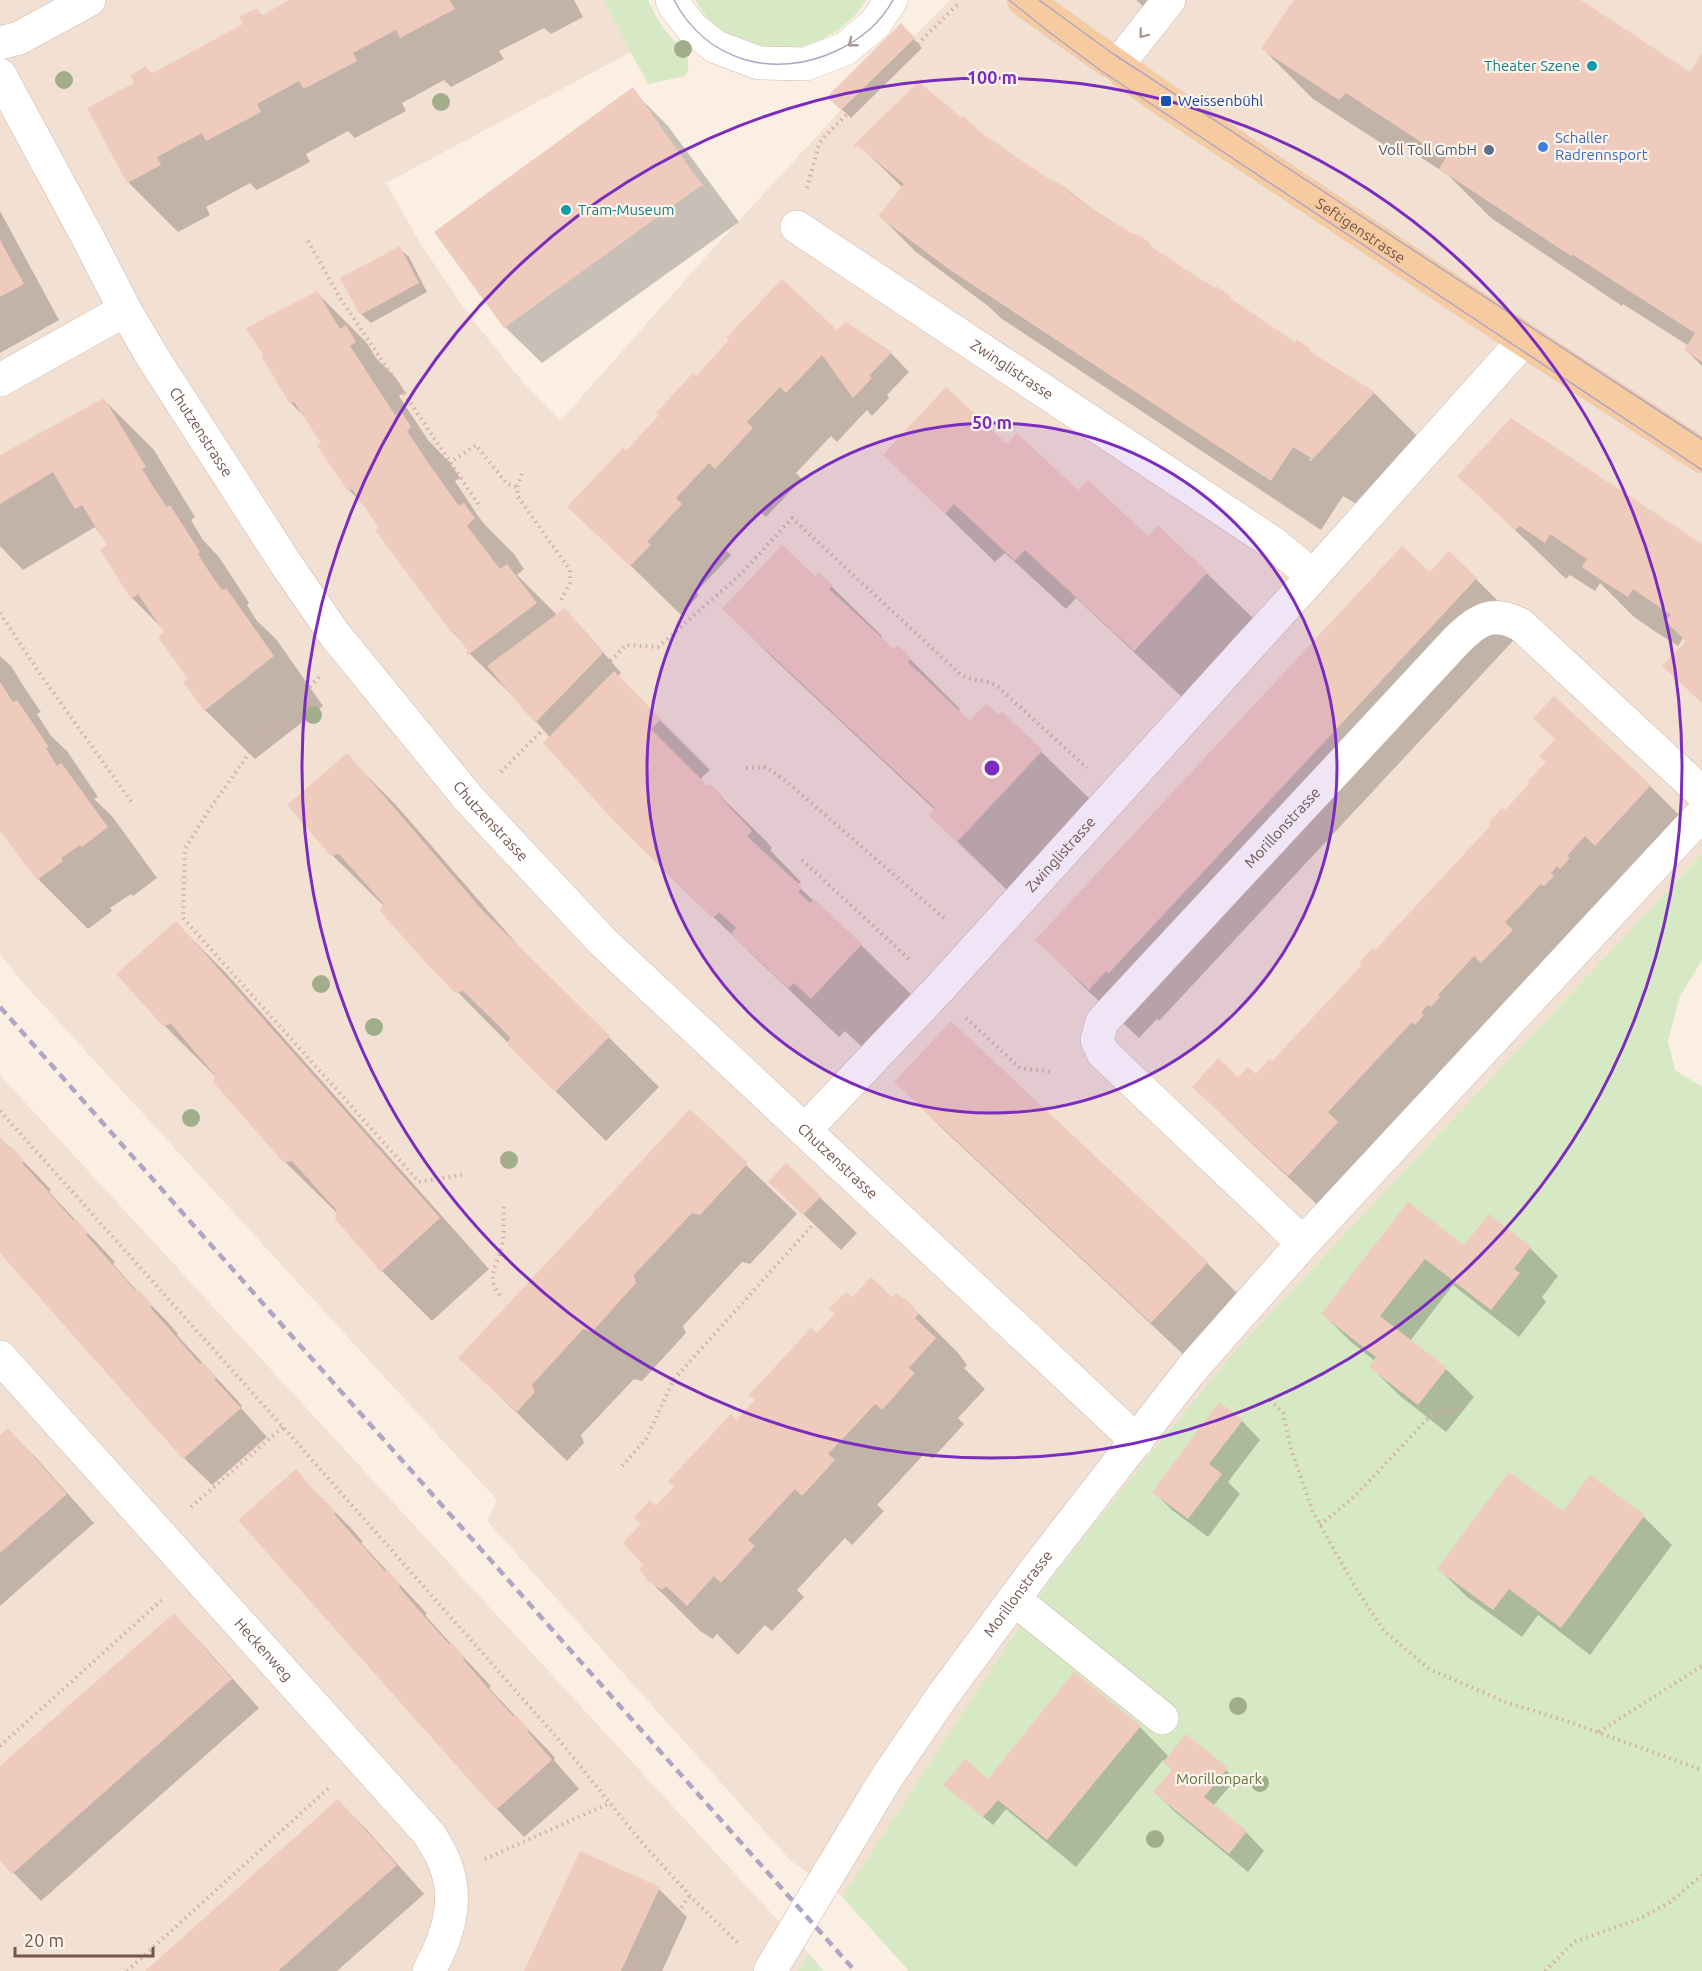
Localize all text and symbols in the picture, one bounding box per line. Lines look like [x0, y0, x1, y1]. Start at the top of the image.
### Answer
one-way arrow [1139, 27, 1150, 38]
one-way arrow [848, 35, 859, 46]
place label: Theater Szene [1484, 57, 1580, 74]
marker: Theater Szene [1585, 59, 1599, 73]
text: 100 m [967, 67, 1017, 87]
place label: Weissenbühl [1178, 92, 1263, 109]
marker: Weissenbühl [1159, 94, 1173, 108]
place label: Schaller Radrennsport [1555, 129, 1648, 163]
marker: Schaller Radrennsport [1536, 140, 1550, 154]
place label: Voll Toll GmbH [1378, 141, 1477, 158]
marker: Voll Toll GmbH [1482, 143, 1496, 157]
street label: Seftigenstrasse [1313, 194, 1409, 266]
place label: Tram-Museum [578, 201, 674, 218]
marker: Tram-Museum [559, 203, 573, 217]
street label: Zwinglistrasse [968, 336, 1057, 403]
street label: Chutzenstrasse [166, 384, 236, 480]
text: 50 m [972, 412, 1012, 432]
centre of rings [982, 758, 1002, 778]
street label: Chutzenstrasse [450, 777, 532, 865]
street label: Morillonstrasse [1241, 784, 1324, 871]
street label: Zwinglistrasse [1022, 813, 1099, 895]
street label: Chutzenstrasse [794, 1119, 881, 1202]
street label: Morillonstrasse [980, 1547, 1056, 1640]
street label: Heckenweg [231, 1615, 296, 1684]
park label: Morillonpark [1176, 1770, 1262, 1787]
scale bar [15, 1920, 153, 1958]
text: 20 m [24, 1930, 64, 1950]

